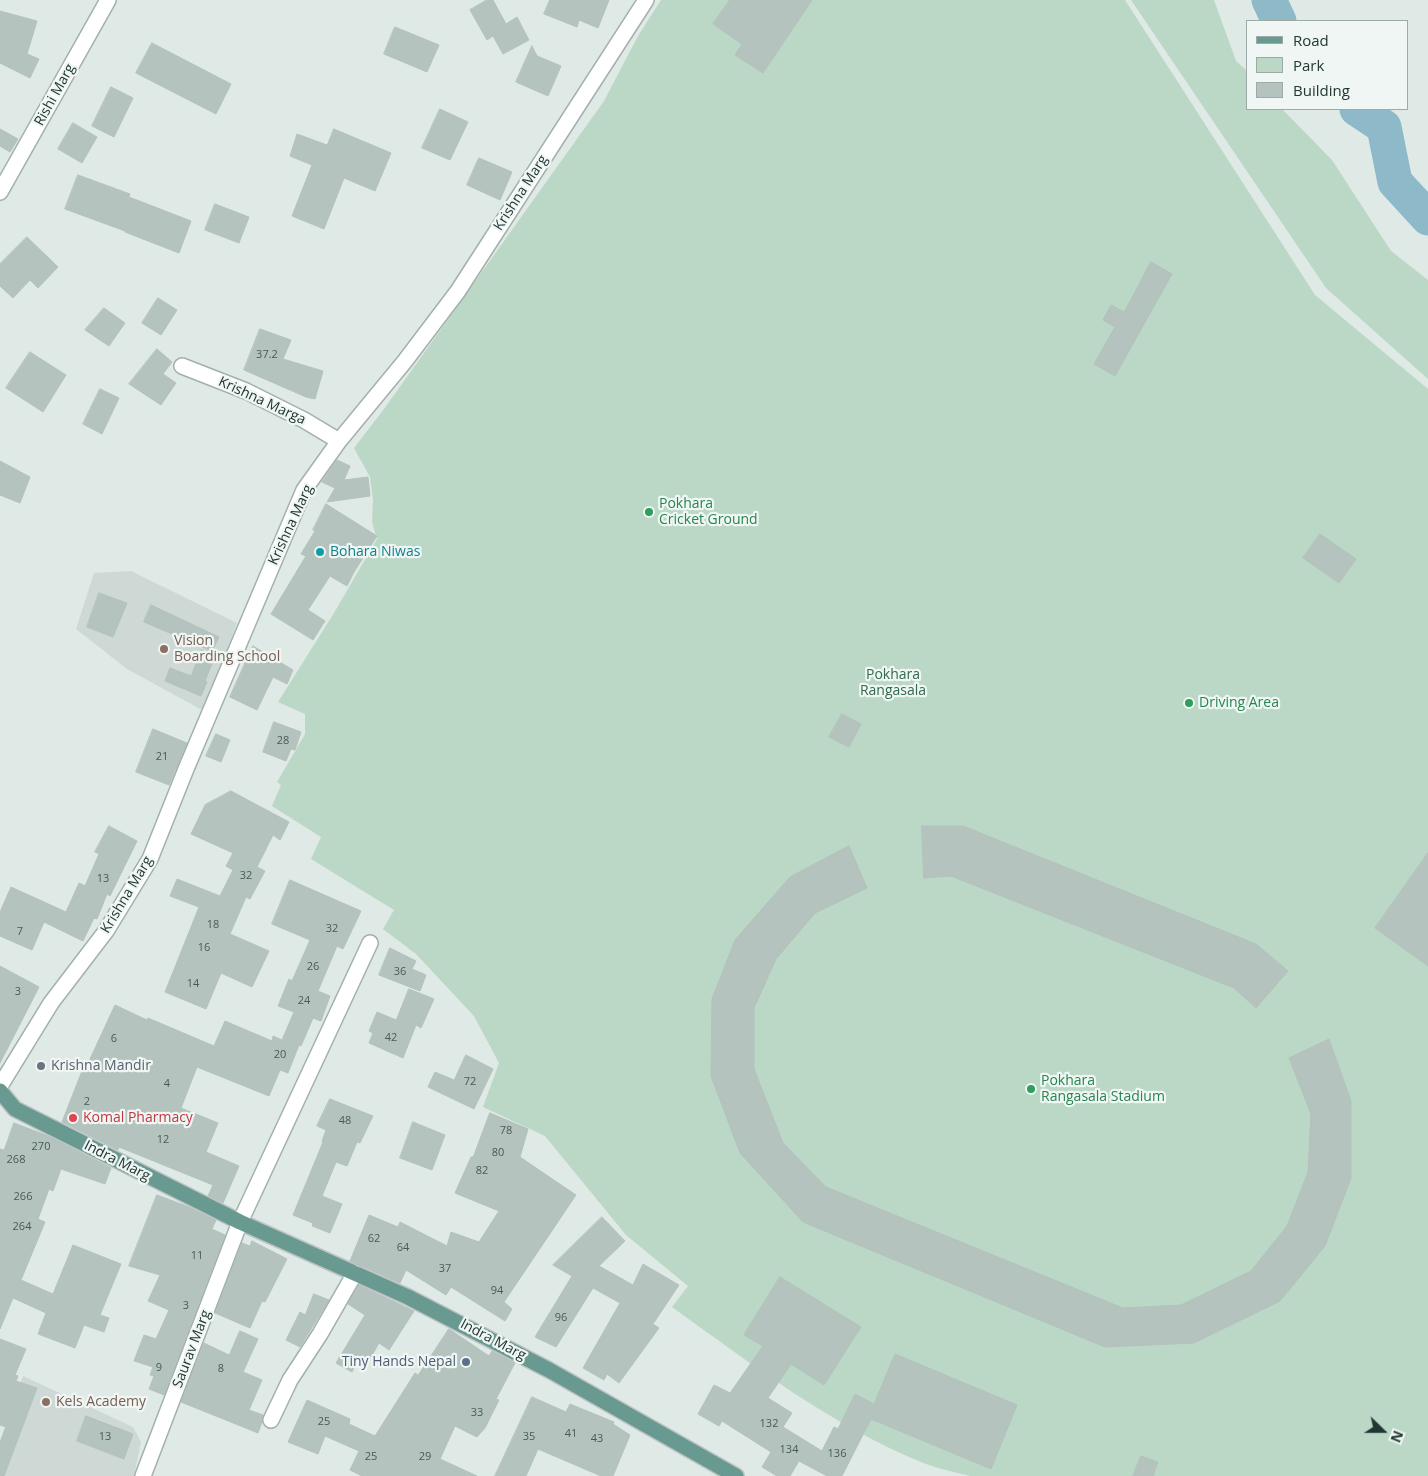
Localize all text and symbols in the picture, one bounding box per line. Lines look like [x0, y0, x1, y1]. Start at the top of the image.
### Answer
legend [1246, 20, 1408, 110]
text: Road [1293, 30, 1329, 50]
text: Park [1293, 55, 1324, 75]
street label: Rishi Marg [31, 61, 79, 129]
text: Building [1293, 80, 1350, 100]
street label: Krishna Marg [490, 152, 552, 234]
house number: 37.2 [256, 348, 278, 362]
street label: Krishna Marga [216, 373, 308, 429]
street label: Krishna Marg [265, 482, 317, 568]
place label: Pokhara Cricket Ground [659, 496, 758, 528]
marker: Pokhara Cricket Ground [643, 506, 655, 518]
place label: Bohara Niwas [330, 544, 420, 560]
marker: Bohara Niwas [314, 546, 326, 558]
place label: Vision Boarding School [174, 633, 280, 666]
marker: Vision Boarding School [158, 643, 170, 655]
park label: Pokhara Rangasala [860, 667, 926, 700]
place label: Driving Area [1199, 695, 1279, 711]
marker: Driving Area [1183, 697, 1195, 709]
house number: 28 [277, 734, 289, 748]
house number: 21 [156, 750, 168, 764]
street label: Krishna Marg [97, 853, 157, 937]
house number: 32 [240, 869, 252, 883]
house number: 13 [97, 872, 109, 886]
house number: 18 [207, 918, 219, 932]
house number: 32 [326, 922, 338, 936]
house number: 7 [17, 925, 23, 939]
house number: 16 [198, 941, 210, 955]
house number: 26 [307, 960, 319, 974]
house number: 36 [394, 965, 406, 979]
house number: 14 [187, 977, 199, 991]
house number: 3 [15, 985, 21, 999]
house number: 24 [298, 994, 310, 1008]
house number: 42 [385, 1031, 397, 1045]
house number: 6 [111, 1032, 117, 1046]
house number: 20 [274, 1048, 286, 1062]
place label: Krishna Mandir [51, 1058, 151, 1074]
marker: Krishna Mandir [35, 1060, 47, 1072]
place label: Pokhara Rangasala Stadium [1041, 1073, 1165, 1106]
house number: 72 [464, 1075, 476, 1089]
house number: 4 [164, 1077, 170, 1091]
marker: Pokhara Rangasala Stadium [1025, 1083, 1037, 1095]
house number: 2 [84, 1095, 90, 1109]
place label: Komal Pharmacy [83, 1110, 193, 1126]
marker: Komal Pharmacy [67, 1112, 79, 1124]
house number: 48 [339, 1114, 351, 1128]
house number: 78 [500, 1124, 512, 1138]
house number: 12 [157, 1133, 169, 1147]
street label: Indra Marg [81, 1137, 153, 1185]
house number: 270 [32, 1140, 50, 1154]
house number: 80 [492, 1146, 504, 1160]
house number: 268 [7, 1153, 25, 1167]
house number: 82 [476, 1164, 488, 1178]
house number: 266 [14, 1190, 32, 1204]
house number: 264 [13, 1220, 31, 1234]
house number: 62 [368, 1232, 380, 1246]
house number: 64 [397, 1241, 409, 1255]
house number: 11 [191, 1249, 203, 1263]
house number: 37 [439, 1262, 451, 1276]
house number: 94 [491, 1284, 503, 1298]
house number: 3 [183, 1299, 189, 1313]
street label: Saurav Marg [169, 1308, 215, 1390]
house number: 96 [555, 1311, 567, 1325]
street label: Indra Marg [457, 1316, 529, 1364]
place label: Tiny Hands Nepal [342, 1354, 456, 1370]
marker: Tiny Hands Nepal [460, 1356, 472, 1368]
house number: 9 [156, 1361, 162, 1375]
house number: 8 [218, 1362, 224, 1376]
place label: Kels Academy [56, 1394, 146, 1410]
marker: Kels Academy [40, 1396, 52, 1408]
house number: 33 [471, 1406, 483, 1420]
north arrow [1358, 1406, 1408, 1456]
house number: 25 [318, 1415, 330, 1429]
house number: 132 [760, 1417, 778, 1431]
house number: 41 [565, 1427, 577, 1441]
text: N [1386, 1428, 1408, 1446]
house number: 13 [99, 1430, 111, 1444]
house number: 35 [523, 1430, 535, 1444]
house number: 43 [591, 1432, 603, 1446]
house number: 134 [780, 1443, 798, 1457]
house number: 136 [828, 1447, 846, 1461]
house number: 25 [365, 1450, 377, 1464]
house number: 29 [419, 1450, 431, 1464]

